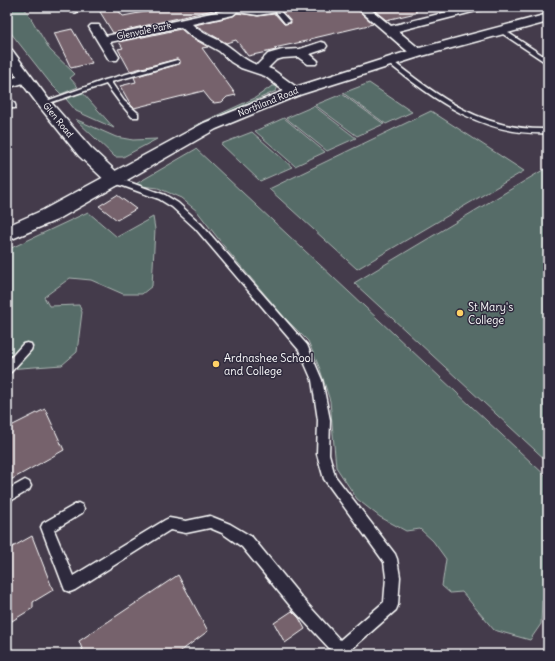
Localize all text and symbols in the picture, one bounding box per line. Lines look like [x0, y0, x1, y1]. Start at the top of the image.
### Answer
street label: Glenvale Park [116, 19, 173, 42]
street label: Northland Road [236, 84, 300, 119]
street label: Glen Road [41, 100, 76, 139]
place label: St Mary's College [468, 300, 513, 327]
marker: St Mary's College [455, 308, 465, 318]
place label: Ardnashee School and College [224, 351, 313, 378]
marker: Ardnashee School and College [211, 359, 221, 369]

